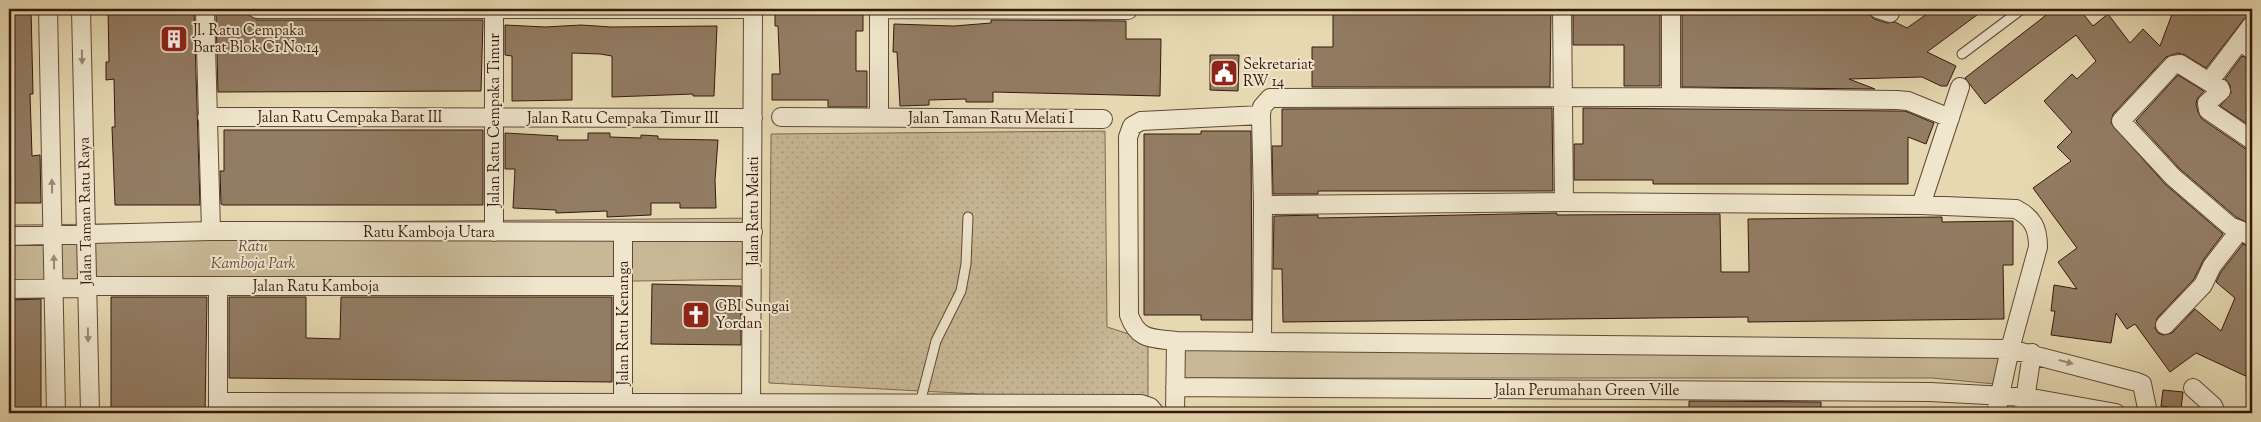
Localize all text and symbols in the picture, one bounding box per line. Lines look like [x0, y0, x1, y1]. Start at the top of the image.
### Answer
place label: Jl. Ratu Cempaka Barat Blok C1 No.14 [192, 21, 319, 59]
building icon: Jl. Ratu Cempaka Barat Blok C1 No.14 [159, 24, 189, 54]
street label: Jalan Ratu Cempaka Timur [485, 33, 506, 208]
one-way arrow [78, 50, 86, 66]
place label: Sekretariat RW 14 [1243, 55, 1313, 93]
public building icon: Sekretariat RW 14 [1209, 58, 1239, 88]
street label: Jalan Ratu Cempaka Barat III [257, 108, 443, 129]
street label: Jalan Ratu Cempaka Timur III [526, 109, 719, 130]
street label: Jalan Taman Ratu Melati I [907, 109, 1074, 130]
street label: Jalan Taman Ratu Raya [75, 137, 98, 286]
street label: Jalan Ratu Melati [744, 156, 765, 267]
one-way arrow [48, 178, 56, 194]
street label: Ratu Kamboja Utara [363, 223, 495, 244]
park label: Ratu Kamboja Park [211, 237, 295, 275]
one-way arrow [50, 253, 58, 269]
street label: Jalan Ratu Kenanga [614, 260, 635, 386]
street label: Jalan Ratu Kamboja [252, 277, 379, 298]
place label: GBI Sungai Yordan [715, 297, 790, 335]
church icon: GBI Sungai Yordan [681, 300, 711, 330]
one-way arrow [84, 327, 92, 343]
one-way arrow [2059, 359, 2074, 367]
street label: Jalan Perumahan Green Ville [1493, 381, 1680, 402]

